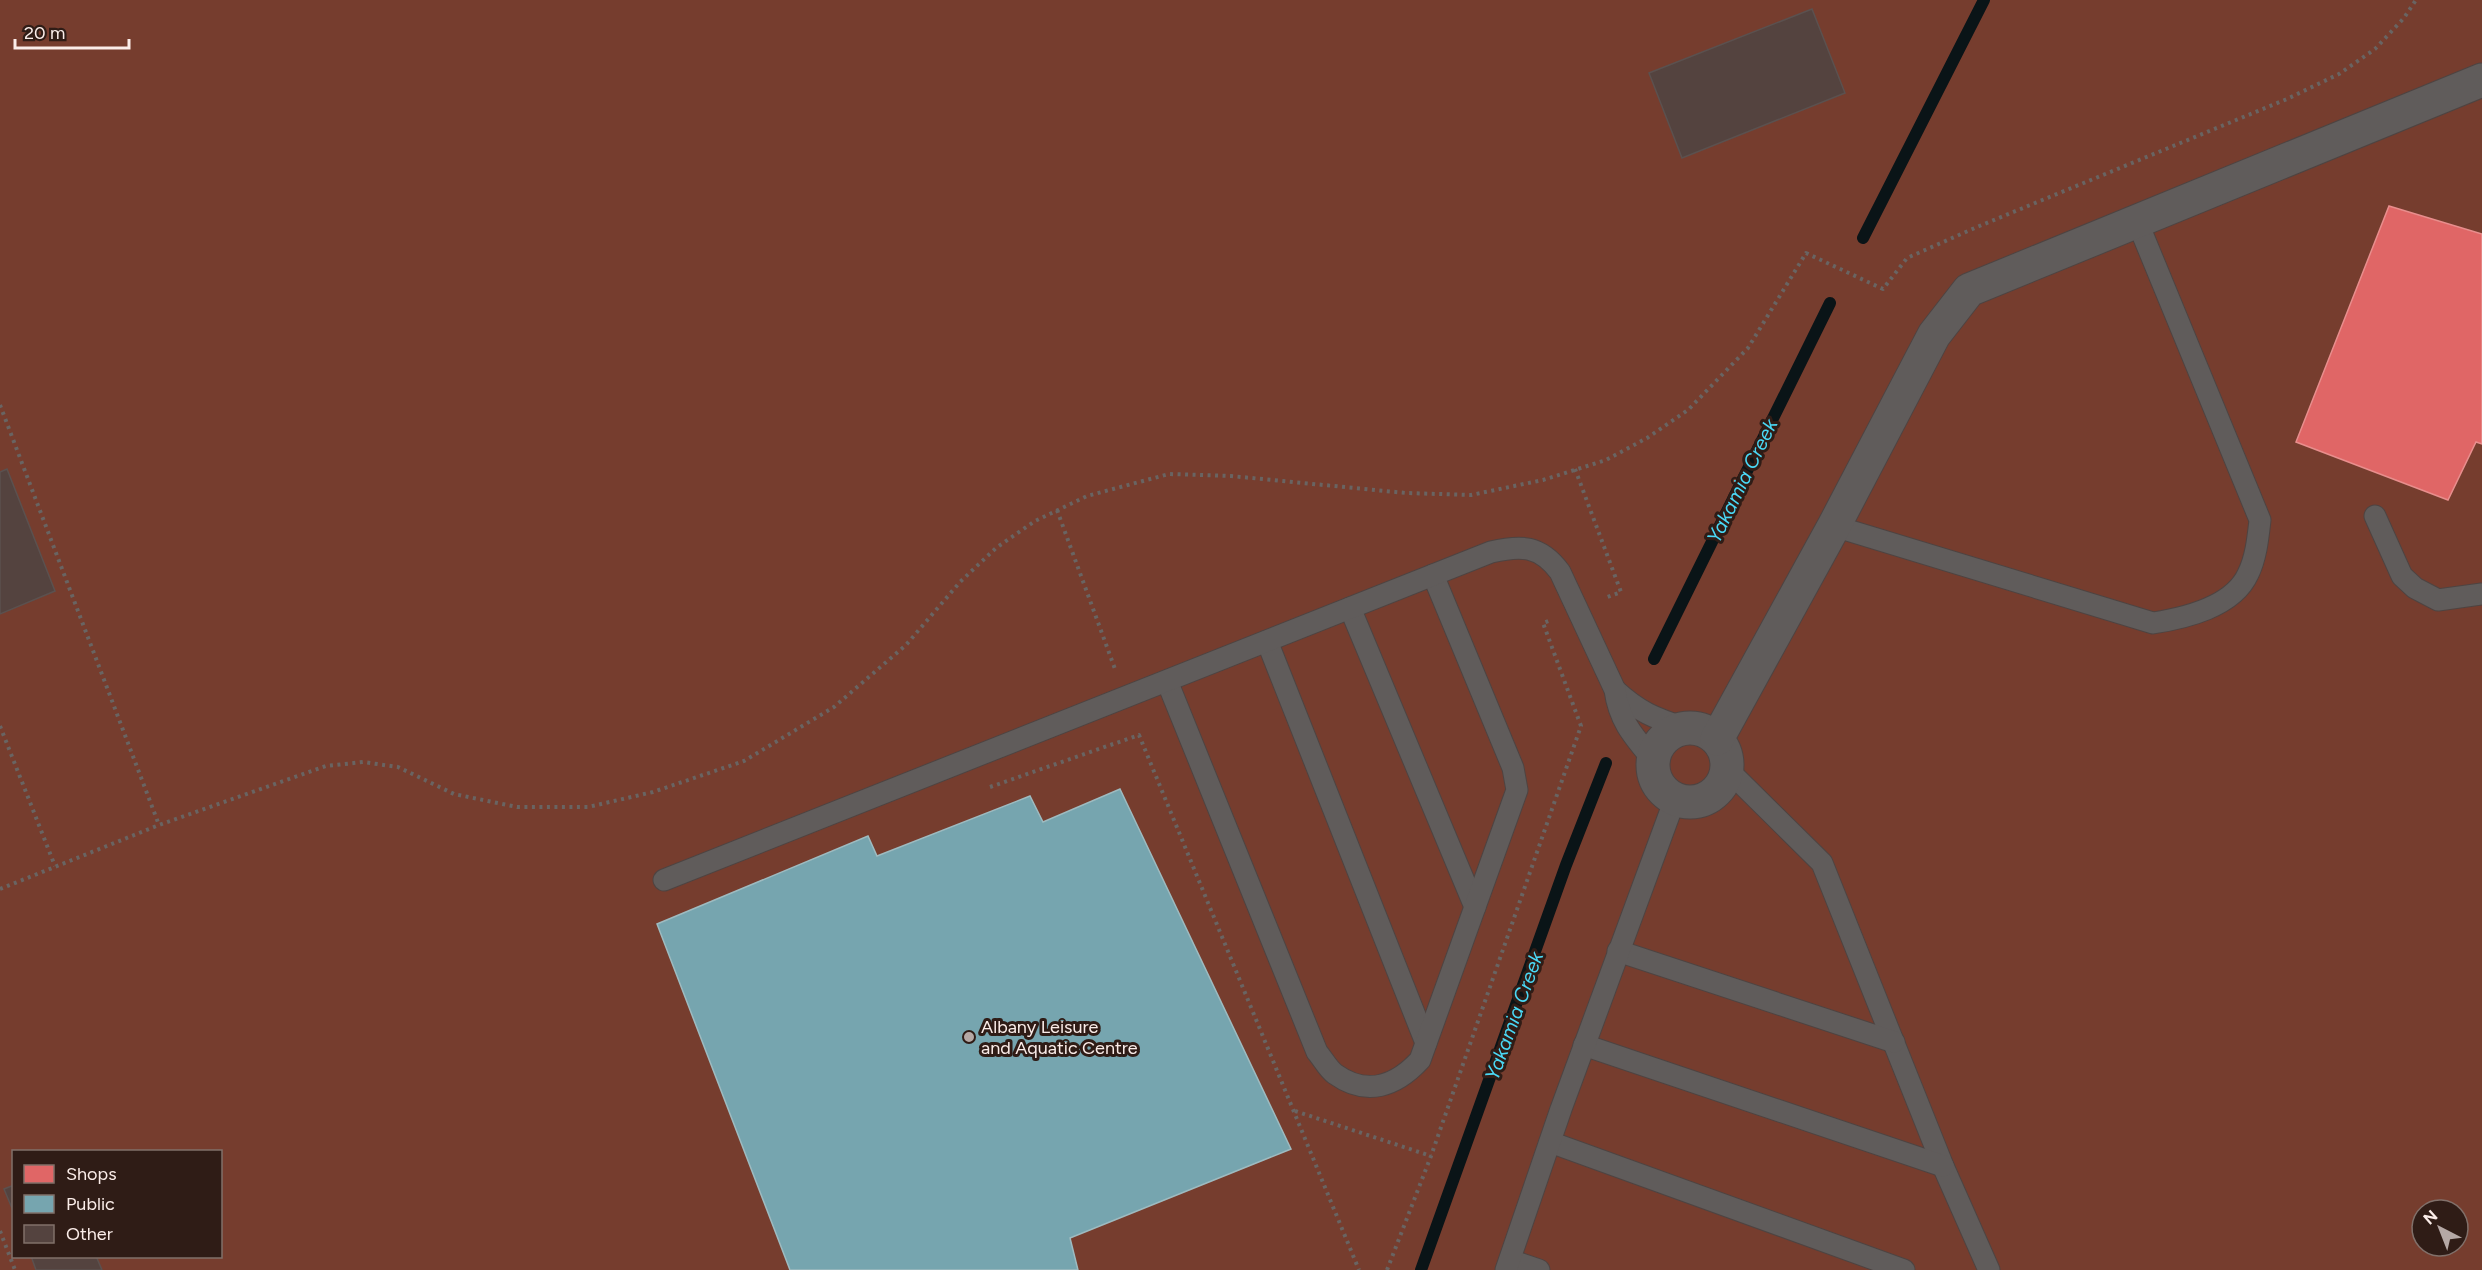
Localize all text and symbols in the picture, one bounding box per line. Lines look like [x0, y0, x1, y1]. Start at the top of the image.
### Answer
scale bar [15, 12, 129, 50]
text: 20 m [24, 22, 65, 44]
water label: Yakamia Creek [1702, 414, 1783, 547]
water label: Yakamia Creek [1480, 947, 1549, 1084]
place label: Albany Leisure and Aquatic Centre [981, 1016, 1138, 1059]
marker: Albany Leisure and Aquatic Centre [962, 1030, 976, 1044]
legend [12, 1150, 222, 1258]
text: Shops [66, 1163, 117, 1185]
text: Public [66, 1193, 115, 1215]
north arrow [2410, 1198, 2470, 1258]
text: N [2419, 1206, 2441, 1228]
text: Other [66, 1223, 113, 1245]

